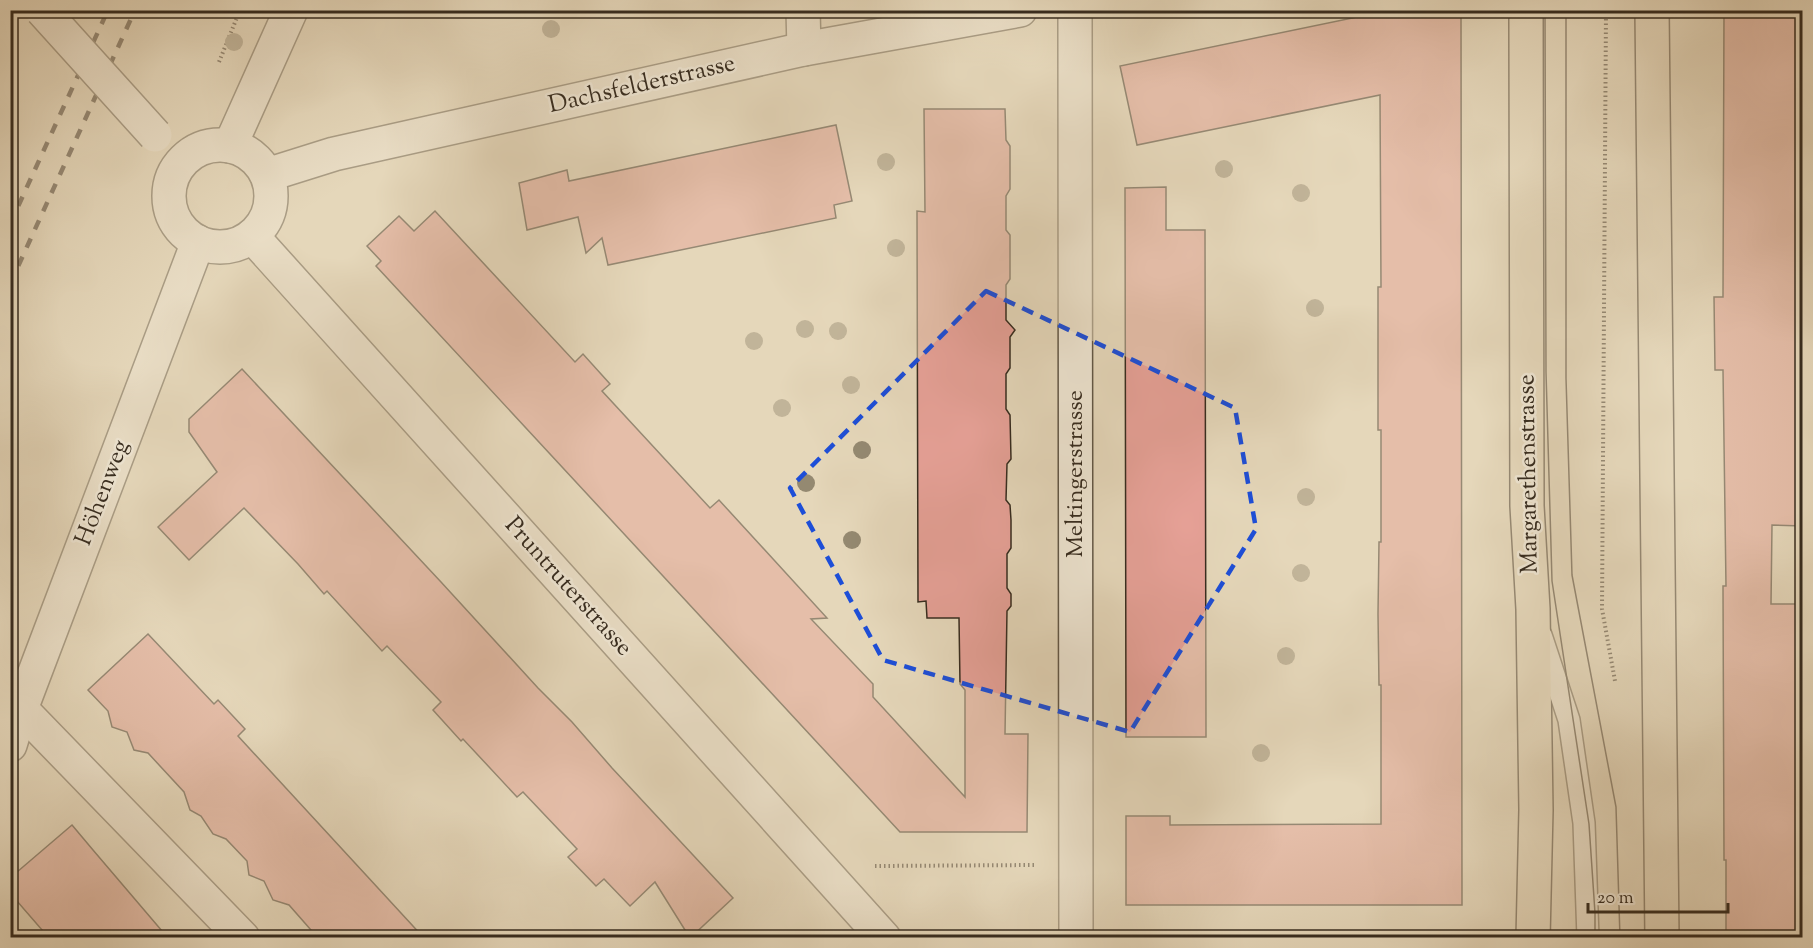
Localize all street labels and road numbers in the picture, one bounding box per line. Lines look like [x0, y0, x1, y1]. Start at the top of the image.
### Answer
street label: Dachsfelderstrasse [545, 47, 739, 123]
street label: Margarethenstrasse [1510, 374, 1548, 574]
street label: Meltingerstrasse [1059, 390, 1093, 558]
street label: Höhenweg [67, 435, 139, 551]
street label: Pruntruterstrasse [496, 510, 640, 664]

